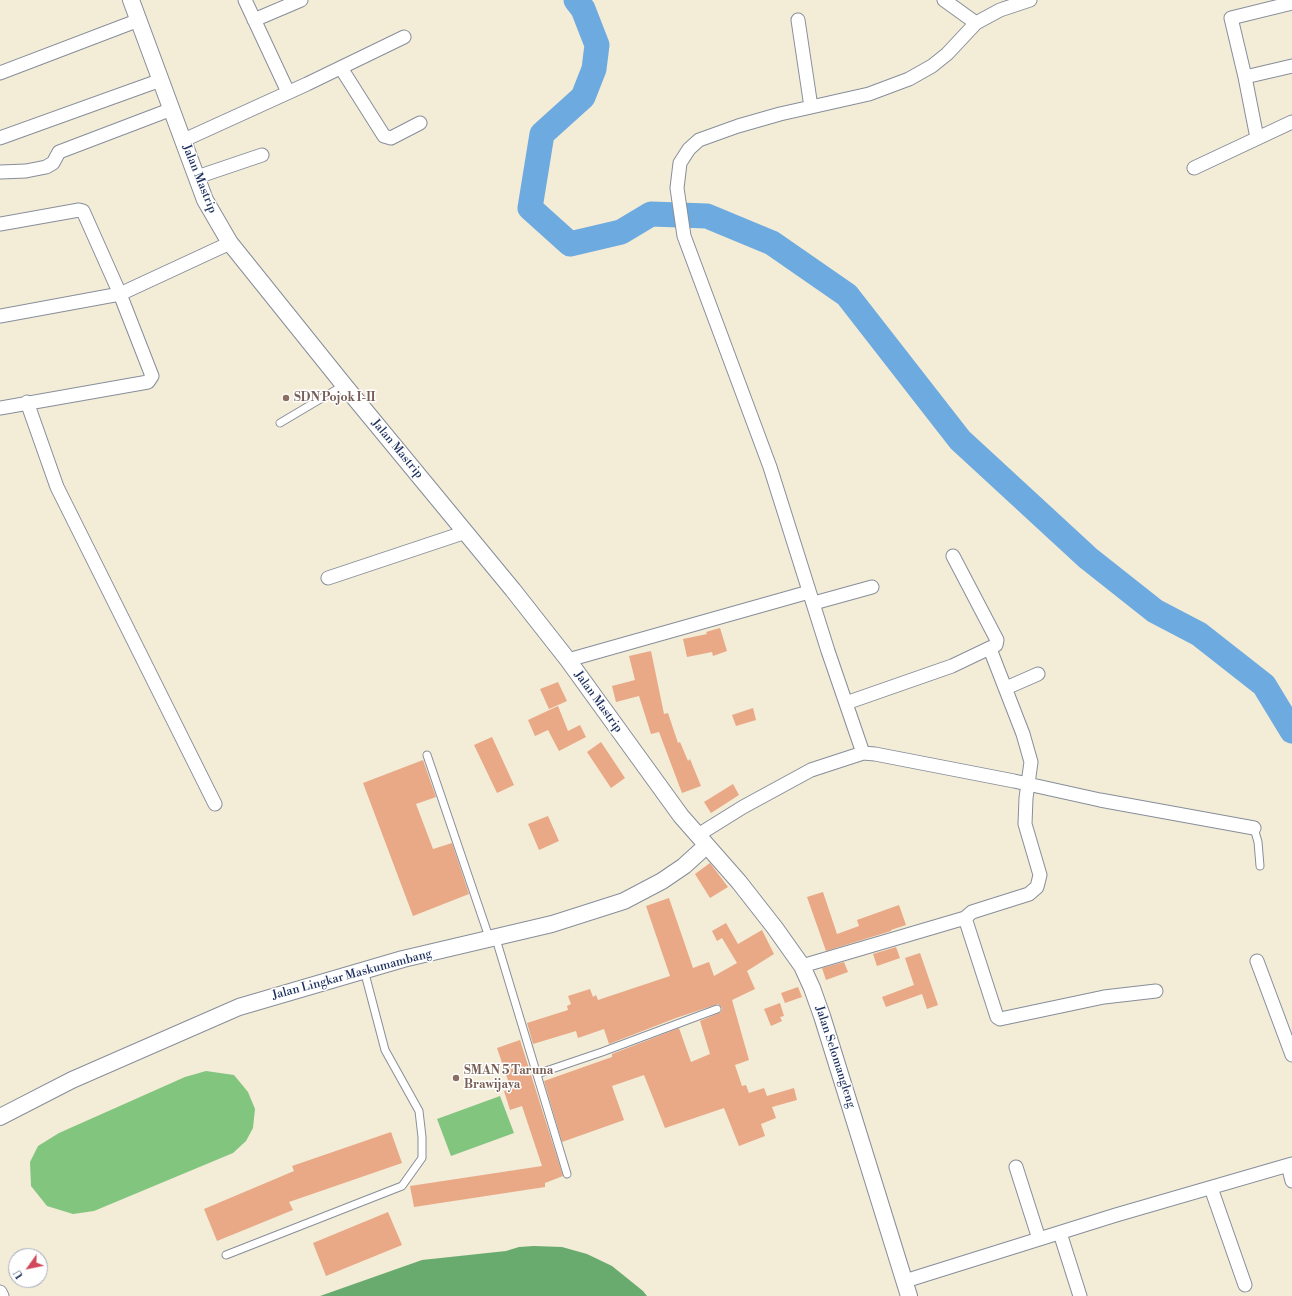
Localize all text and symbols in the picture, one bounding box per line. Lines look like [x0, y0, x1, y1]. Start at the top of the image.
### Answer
street label: Jalan Mastrip [179, 142, 219, 216]
place label: SDN Pojok I-II [294, 391, 375, 405]
marker: SDN Pojok I-II [281, 393, 291, 403]
street label: Jalan Mastrip [368, 416, 426, 482]
street label: Jalan Mastrip [571, 668, 625, 736]
street label: Jalan Lingkar Maskumambang [271, 947, 433, 1003]
street label: Jalan Selomangleng [812, 1004, 858, 1110]
place label: SMAN 5 Taruna Brawijaya [464, 1064, 553, 1092]
marker: SMAN 5 Taruna Brawijaya [451, 1073, 461, 1083]
north arrow [8, 1248, 48, 1288]
text: U [11, 1267, 27, 1281]

